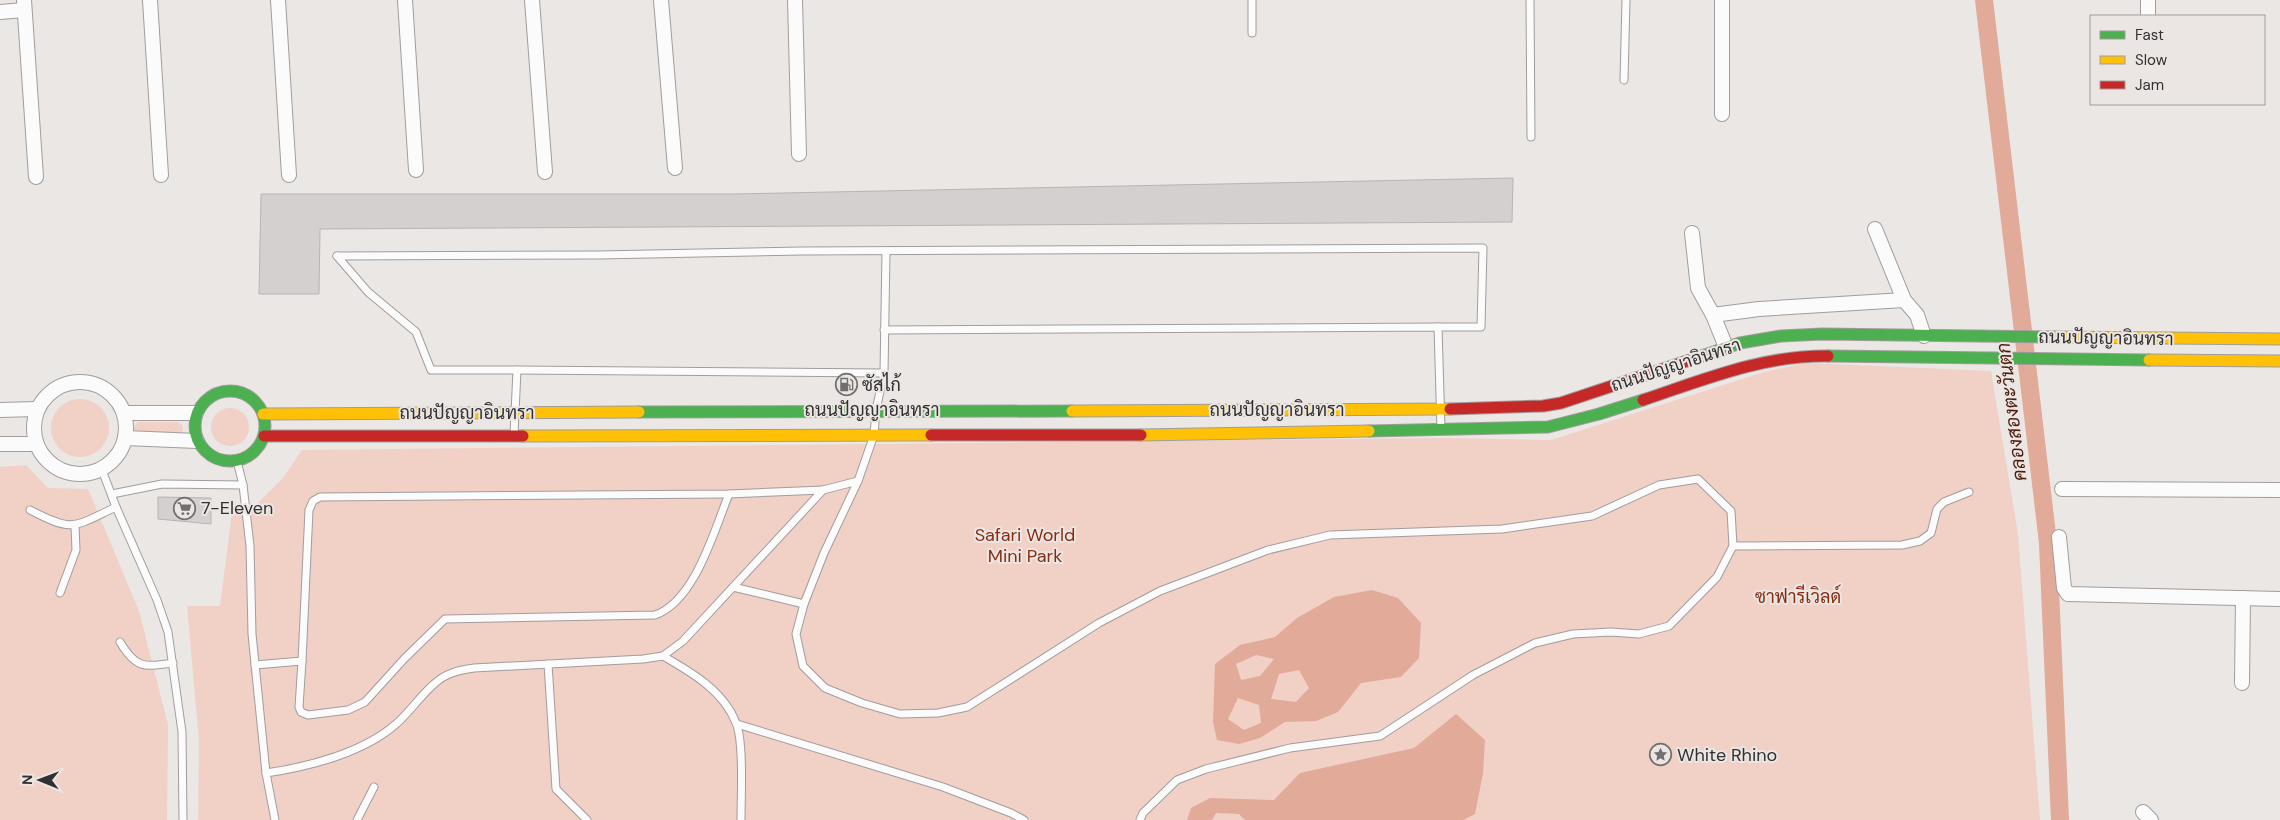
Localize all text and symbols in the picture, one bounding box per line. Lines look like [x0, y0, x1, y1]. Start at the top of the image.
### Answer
legend [2090, 15, 2265, 105]
text: Fast [2135, 25, 2164, 45]
text: Slow [2135, 50, 2168, 70]
text: Jam [2135, 75, 2164, 95]
street label: ถนนปัญญาอินทรา [2038, 325, 2174, 351]
street label: ถนนปัญญาอินทรา [1608, 333, 1744, 397]
water label: คลองสองตะวันตก [1991, 341, 2032, 482]
place label: ซัสไก้ [862, 372, 902, 397]
fuel station icon: ซัสไก้ [834, 373, 858, 397]
street label: ถนนปัญญาอินทรา [804, 398, 940, 422]
street label: ถนนปัญญาอินทรา [1209, 398, 1345, 422]
street label: ถนนปัญญาอินทรา [399, 401, 535, 425]
supermarket icon: 7-Eleven [173, 496, 197, 520]
place label: 7-Eleven [201, 496, 273, 520]
park label: Safari World Mini Park [975, 523, 1075, 568]
park label: ซาฟารีเวิลด์ [1755, 584, 1841, 609]
place icon: White Rhino [1649, 743, 1673, 767]
place label: White Rhino [1677, 743, 1777, 767]
north arrow [15, 755, 65, 805]
text: N [18, 775, 36, 785]

